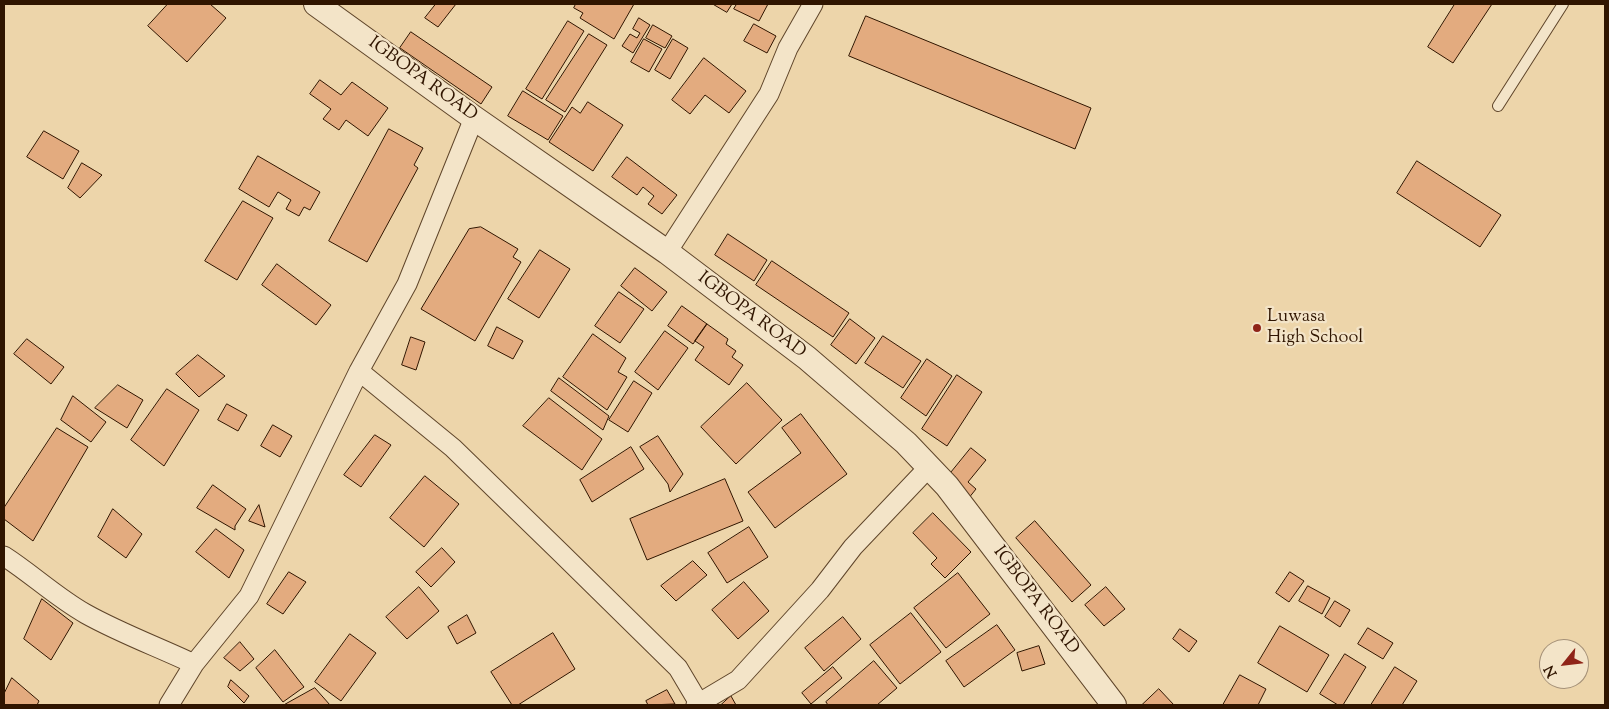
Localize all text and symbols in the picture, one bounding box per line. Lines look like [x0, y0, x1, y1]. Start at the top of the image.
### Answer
street label: IGBOPA ROAD [363, 33, 481, 127]
street label: IGBOPA ROAD [693, 268, 809, 364]
place label: Luwasa High School [1267, 307, 1363, 350]
marker: Luwasa High School [1251, 322, 1263, 334]
street label: IGBOPA ROAD [987, 543, 1083, 659]
north arrow [1539, 639, 1589, 689]
text: N [1540, 661, 1563, 681]

